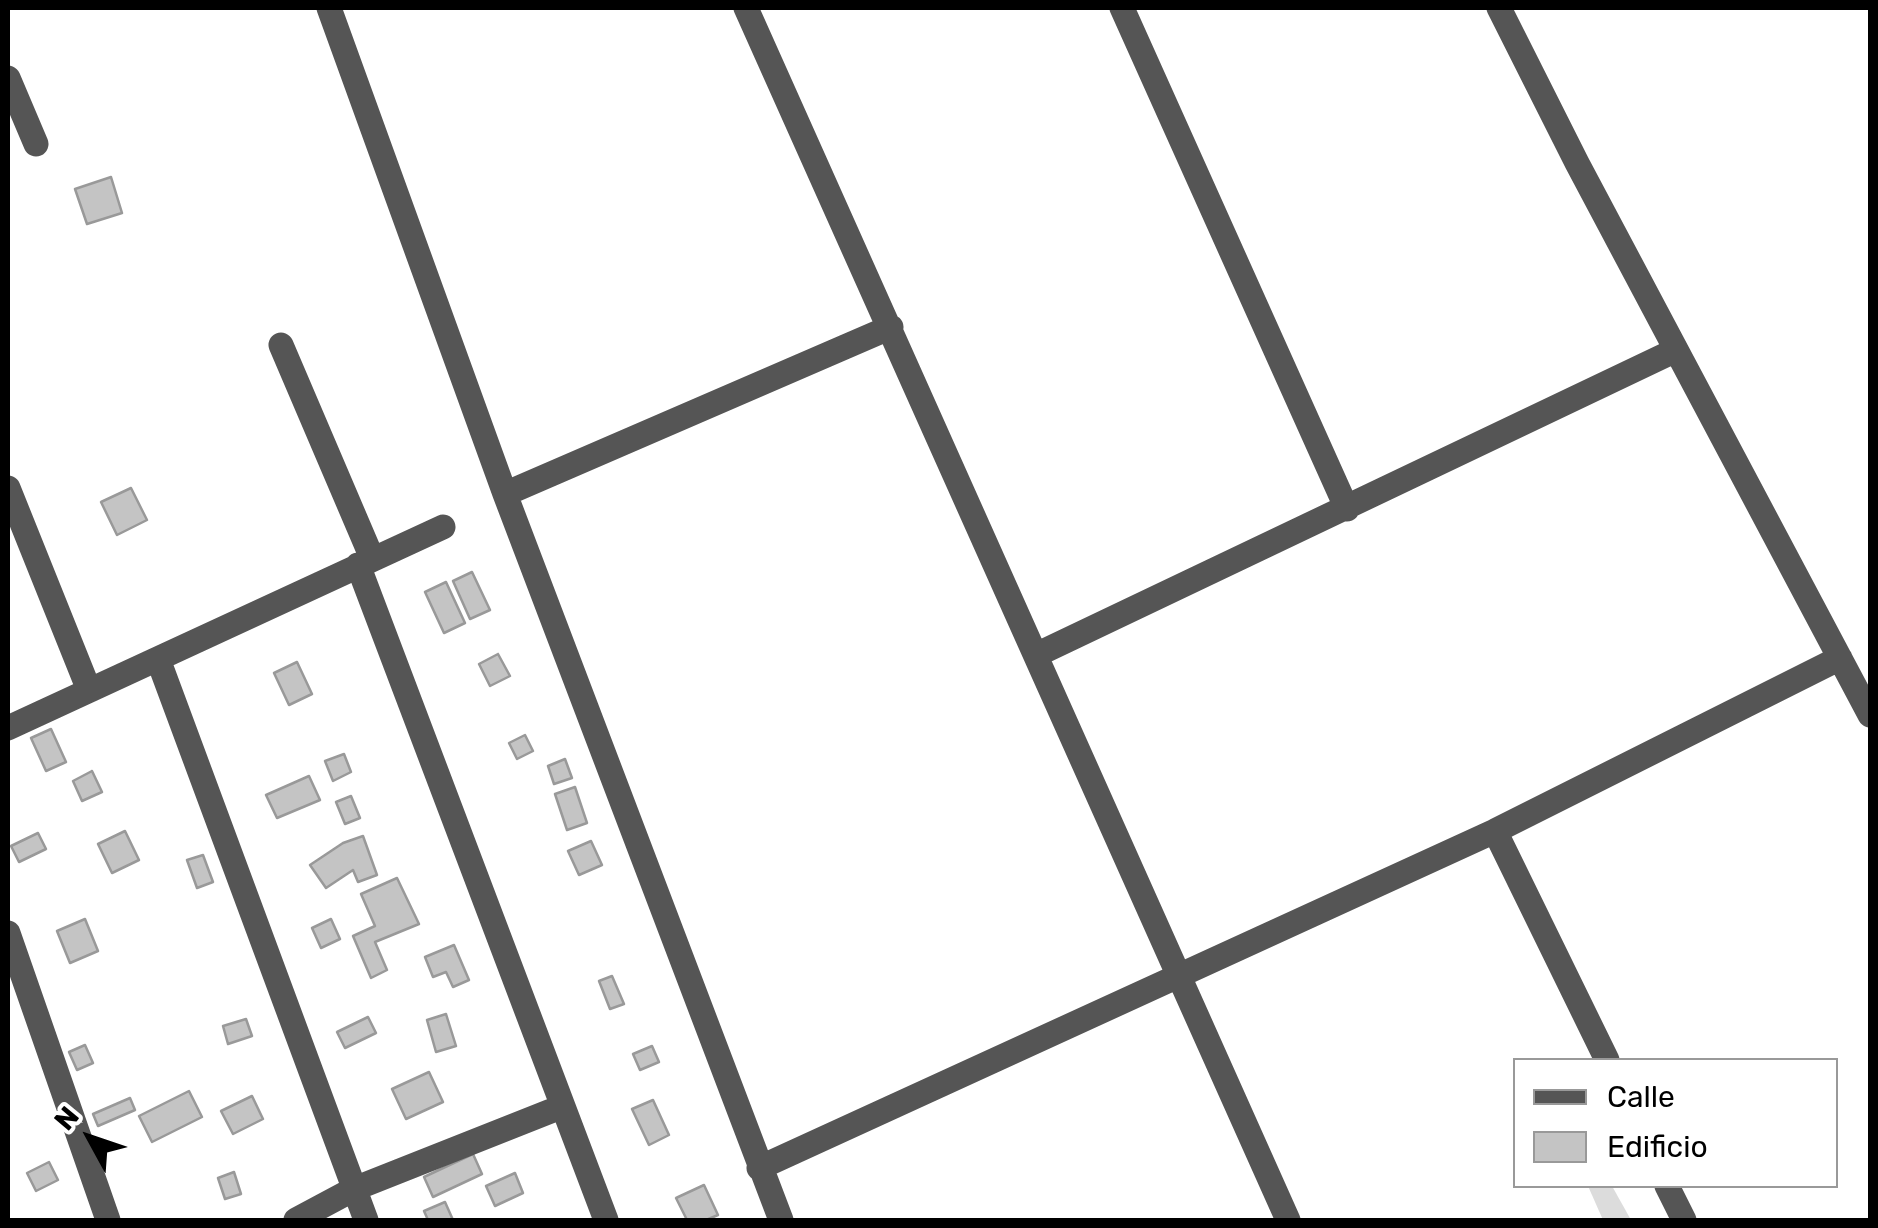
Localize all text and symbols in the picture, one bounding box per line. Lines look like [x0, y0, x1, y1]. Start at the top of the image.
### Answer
legend [1513, 1058, 1838, 1188]
text: Calle [1607, 1079, 1675, 1115]
north arrow [40, 1088, 140, 1188]
text: N [48, 1100, 86, 1137]
text: Edificio [1607, 1129, 1708, 1165]

